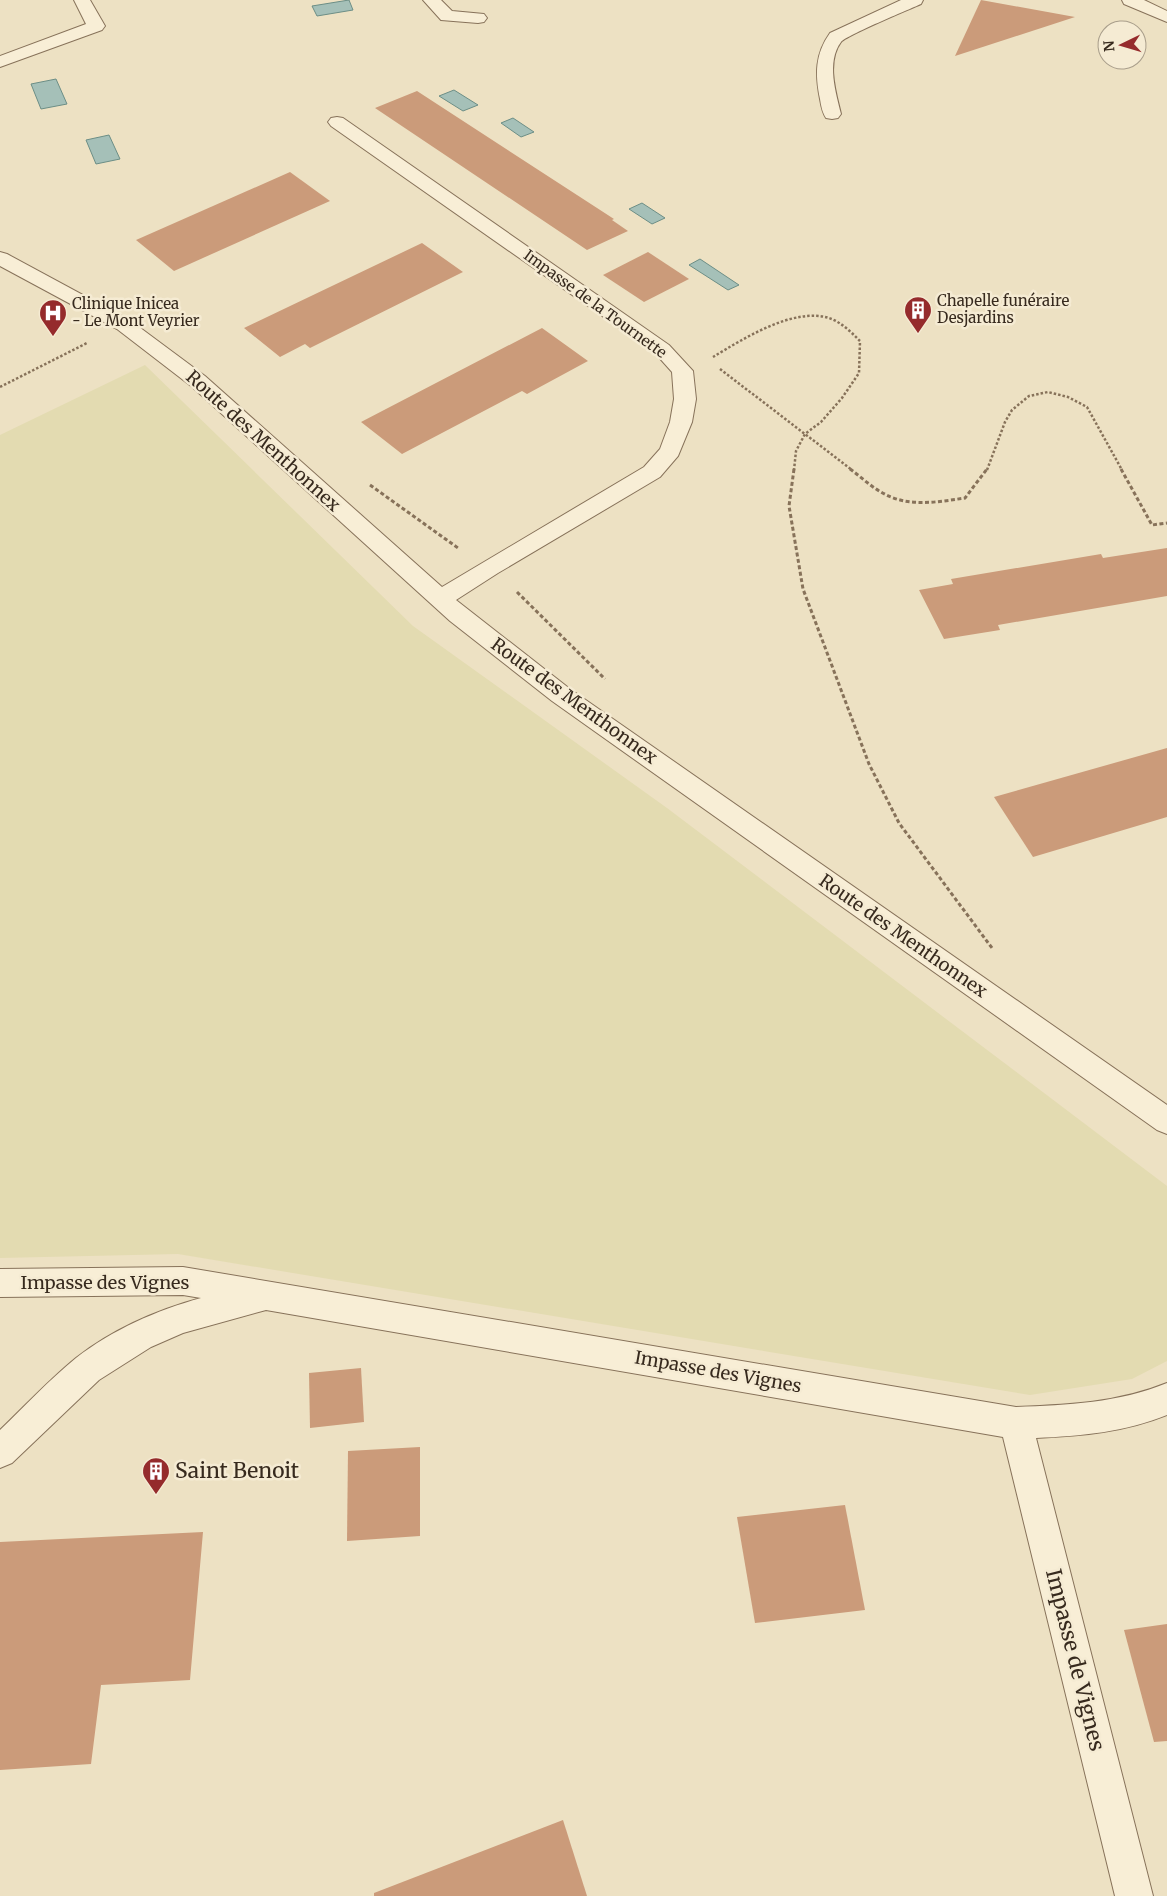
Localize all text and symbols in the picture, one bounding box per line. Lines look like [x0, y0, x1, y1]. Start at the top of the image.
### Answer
north arrow [1097, 20, 1147, 70]
text: N [1100, 40, 1118, 52]
street label: Impasse de la Tournette [520, 245, 671, 362]
place label: Chapelle funéraire Desjardins [937, 291, 1069, 327]
place label: Clinique Inicea - Le Mont Veyrier [72, 294, 200, 330]
building icon: Chapelle funéraire Desjardins [903, 295, 933, 334]
hospital icon: Clinique Inicea - Le Mont Veyrier [38, 298, 68, 337]
street label: Route des Menthonnex [181, 365, 346, 516]
street label: Route des Menthonnex [487, 633, 662, 769]
street label: Route des Menthonnex [815, 869, 992, 1002]
street label: Impasse des Vignes [21, 1271, 190, 1294]
street label: Impasse des Vignes [633, 1346, 803, 1398]
building icon: Saint Benoit [141, 1456, 171, 1495]
place label: Saint Benoit [175, 1457, 299, 1484]
street label: Impasse de Vignes [1040, 1566, 1111, 1754]

